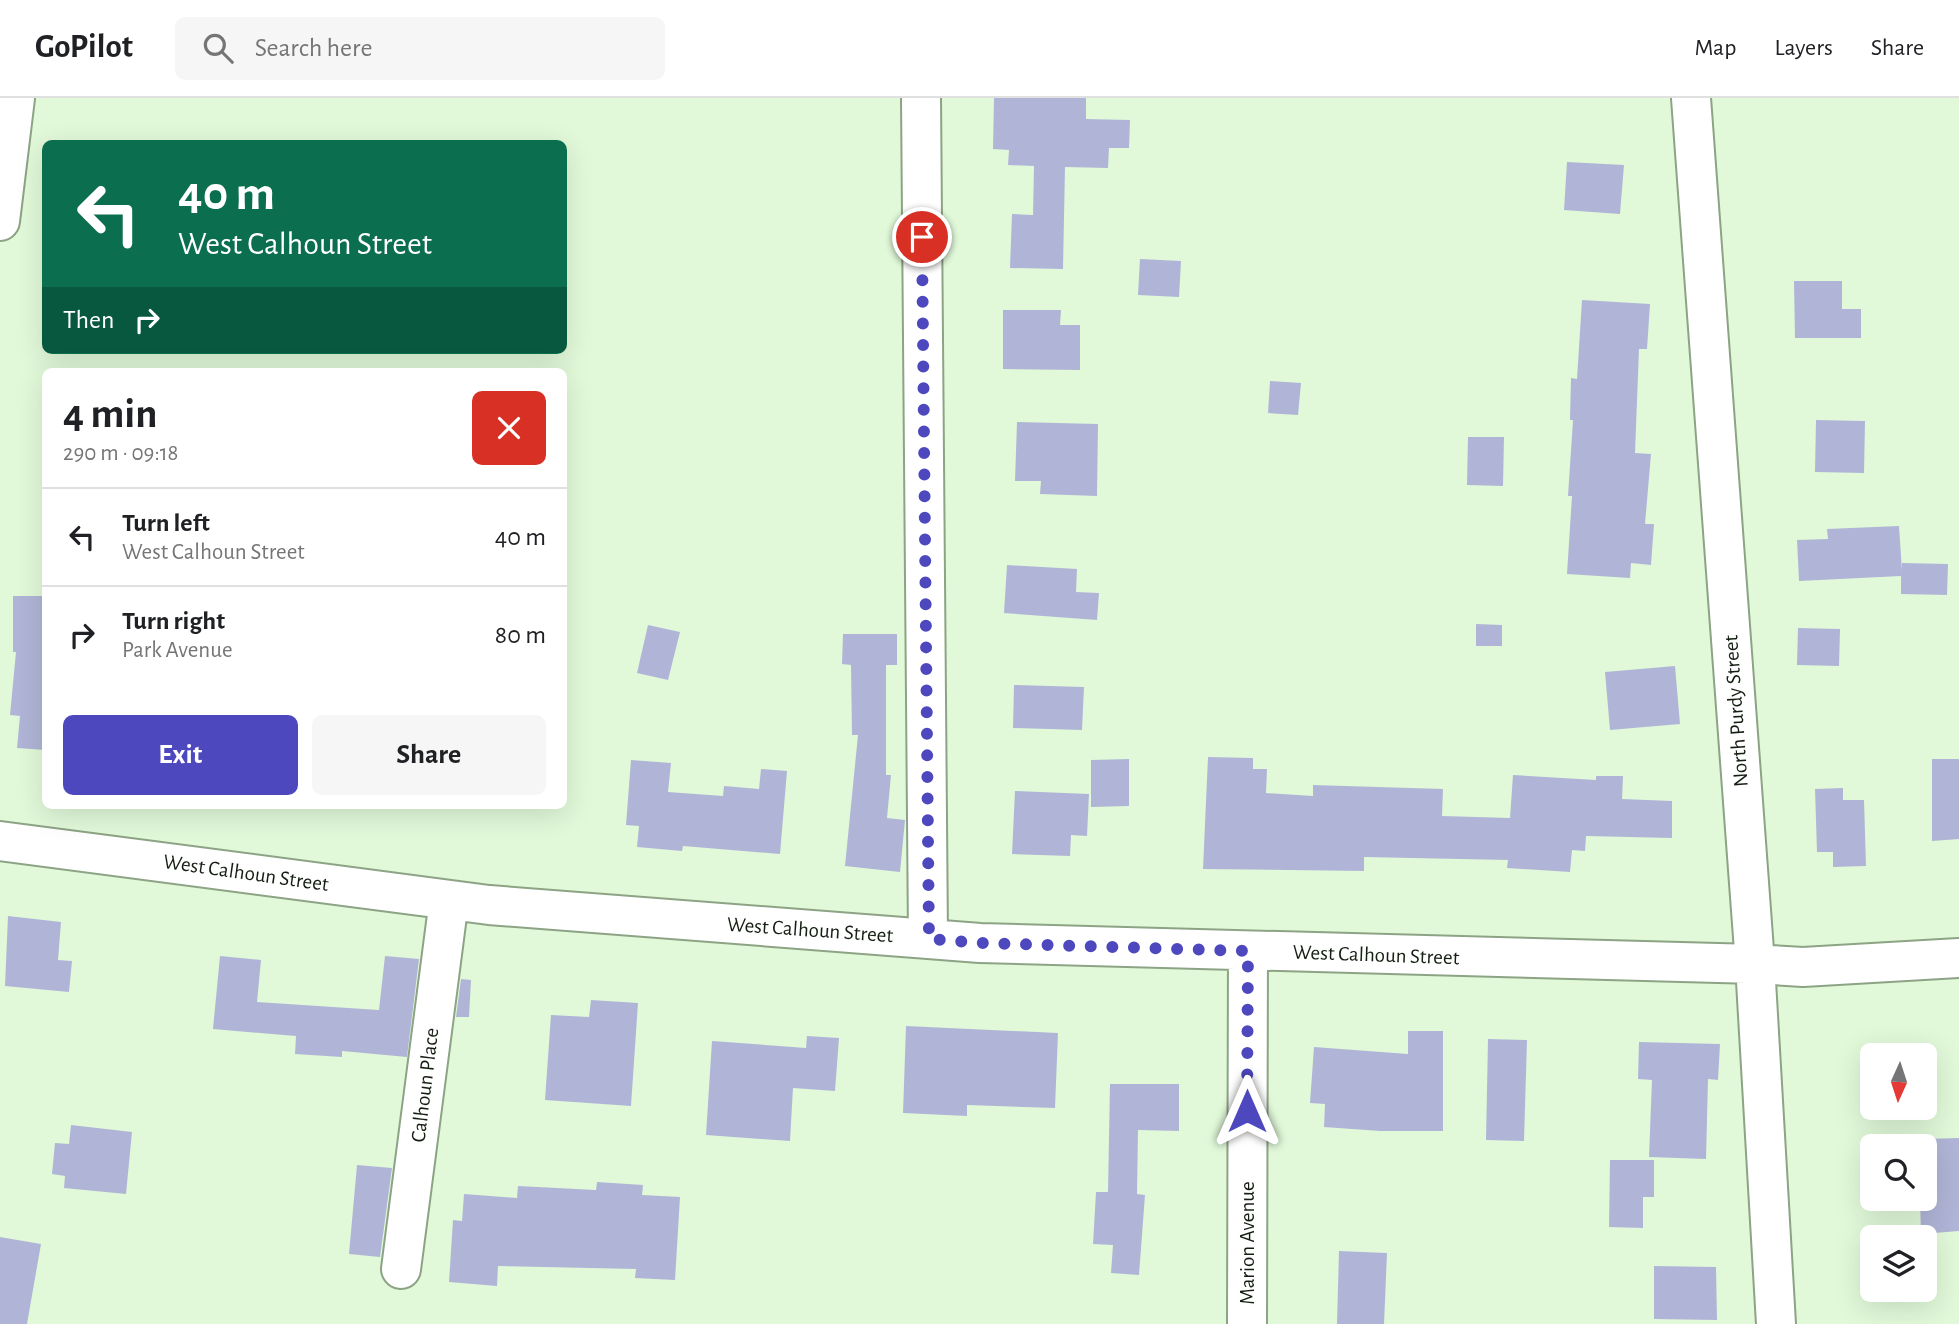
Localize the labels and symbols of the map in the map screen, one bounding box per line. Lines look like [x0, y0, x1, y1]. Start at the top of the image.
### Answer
pin [892, 207, 952, 267]
street label: North Purdy Street [1720, 634, 1752, 788]
street label: West Calhoun Street [162, 851, 330, 895]
street label: West Calhoun Street [726, 914, 894, 946]
street label: West Calhoun Street [1292, 942, 1460, 968]
street label: Calhoun Place [408, 1026, 442, 1144]
north arrow [1860, 1043, 1937, 1120]
position arrow [1210, 1074, 1284, 1148]
street label: Marion Avenue [1237, 1181, 1258, 1305]

